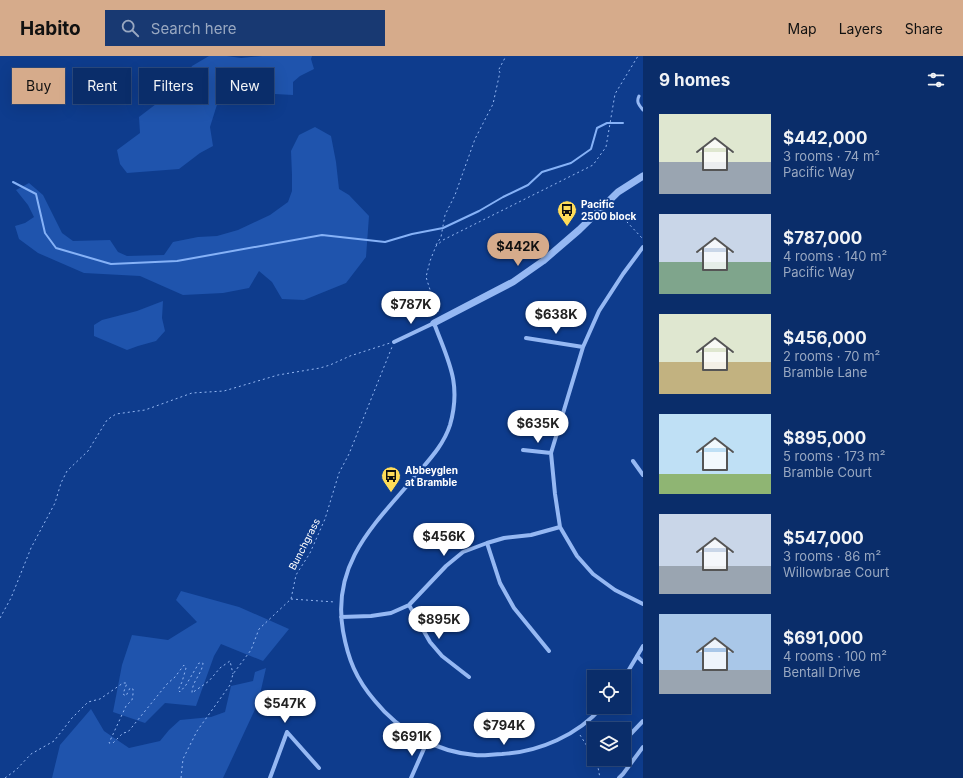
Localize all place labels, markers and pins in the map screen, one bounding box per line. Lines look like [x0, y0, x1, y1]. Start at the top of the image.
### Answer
place label: Pacific 2500 block [581, 198, 637, 222]
bus stop icon: Pacific 2500 block [556, 199, 578, 227]
pin: $442K [490, 233, 546, 267]
pin: $787K [383, 291, 439, 325]
pin: $638K [528, 301, 584, 335]
pin: $635K [510, 410, 566, 444]
place label: Abbeyglen at Bramble [405, 464, 458, 488]
bus stop icon: Abbeyglen at Bramble [380, 465, 402, 493]
pin: $456K [416, 523, 472, 557]
pin: $895K [411, 606, 467, 640]
pin: $547K [257, 690, 313, 724]
pin: $794K [476, 712, 532, 746]
pin: $691K [384, 723, 440, 757]

